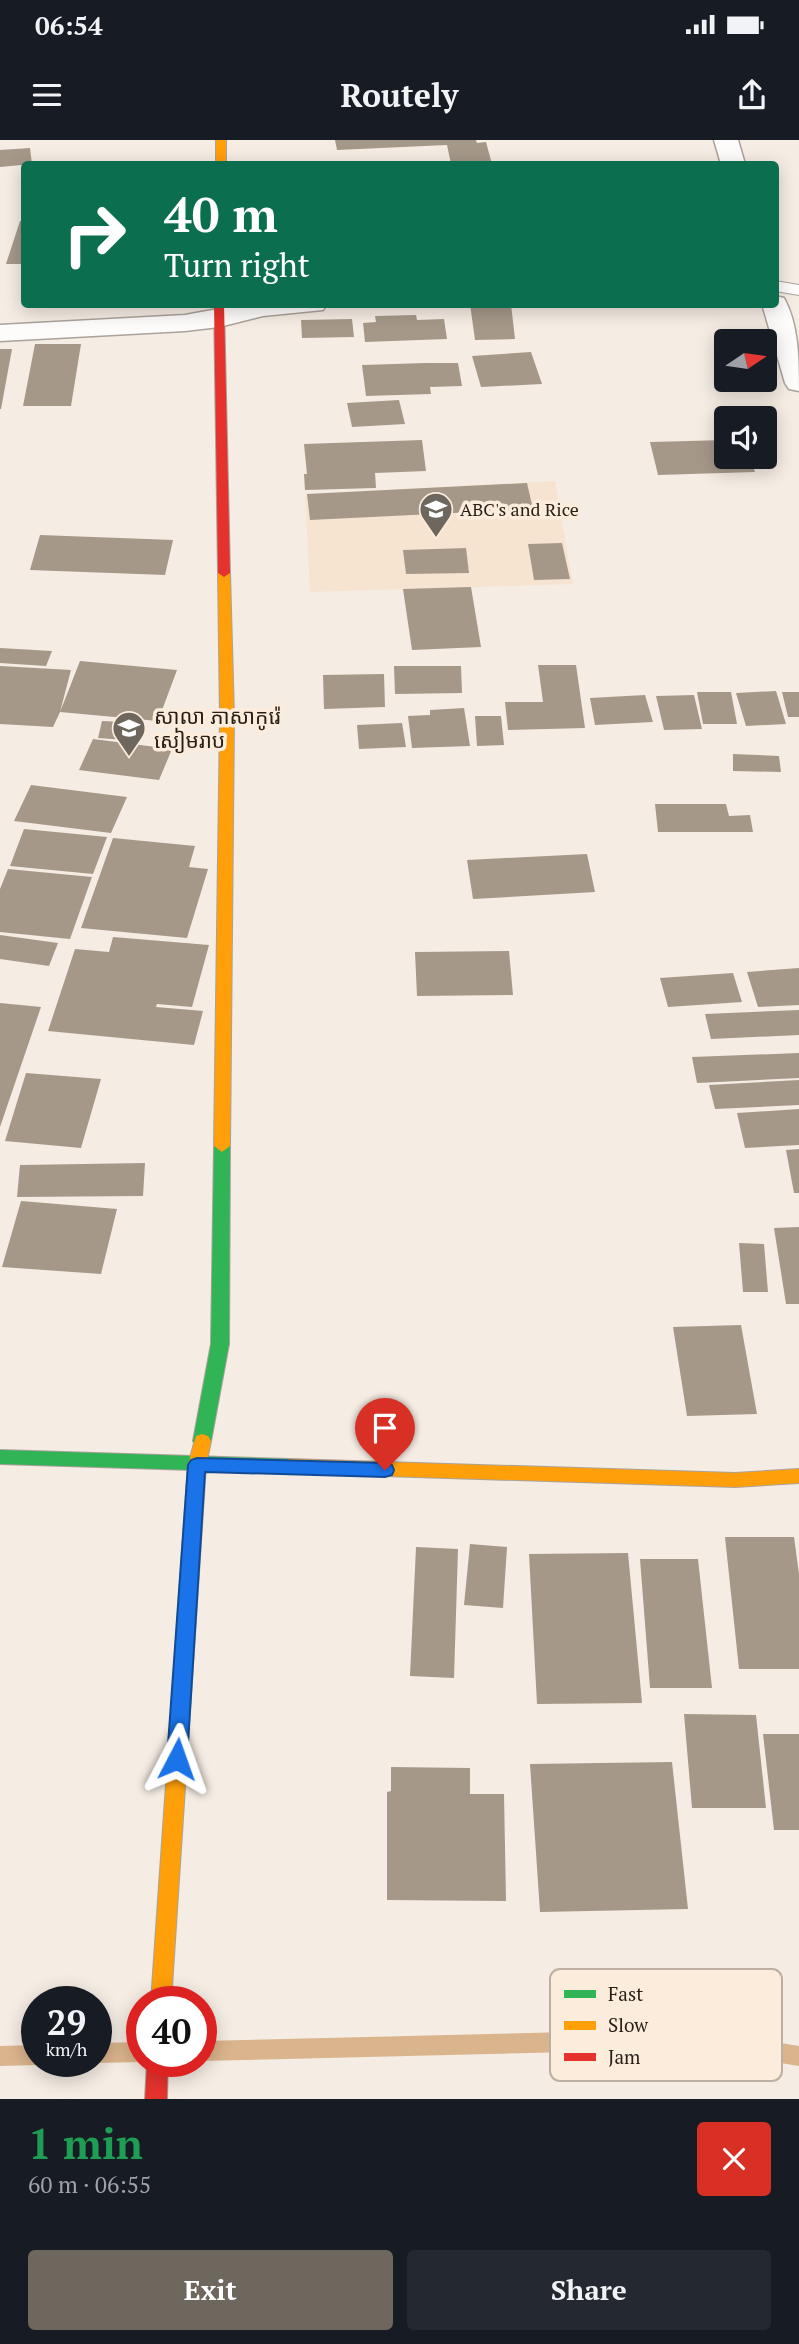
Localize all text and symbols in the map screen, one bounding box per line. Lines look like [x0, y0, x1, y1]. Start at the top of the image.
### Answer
text: 06:54 [35, 8, 103, 42]
text: Routely [341, 74, 458, 116]
icon: menu [28, 76, 66, 114]
icon: share [733, 76, 771, 114]
text: 40 m [164, 181, 278, 246]
icon: right [49, 189, 140, 280]
text: Turn right [164, 244, 310, 286]
north arrow [714, 329, 777, 392]
map controls [714, 329, 777, 469]
button: sound [714, 406, 777, 469]
school or university icon: ABC's and Rice [417, 490, 455, 539]
place label: ABC's and Rice [460, 497, 579, 521]
place label: សាលា ភាសាកូរ៉េ សៀមរាប [154, 702, 281, 754]
school or university icon: សាលា ភាសាកូរ៉េ សៀមរាប [110, 709, 148, 758]
pin [355, 1398, 415, 1470]
icon: arrive [366, 1409, 404, 1447]
position arrow [140, 1722, 214, 1796]
legend [550, 1969, 782, 2081]
text: Fast [608, 1981, 643, 2006]
speed limit sign: 40 [126, 1986, 217, 2077]
text: 29 [47, 1999, 86, 2045]
text: Slow [608, 2012, 649, 2037]
text: km/h [46, 2037, 87, 2061]
text: Jam [608, 2044, 641, 2069]
text: 1 min [28, 2115, 143, 2171]
button: close [697, 2122, 771, 2196]
text: 60 m · 06:55 [28, 2169, 151, 2200]
button: Exit [28, 2250, 393, 2330]
button: Share [407, 2250, 771, 2330]

